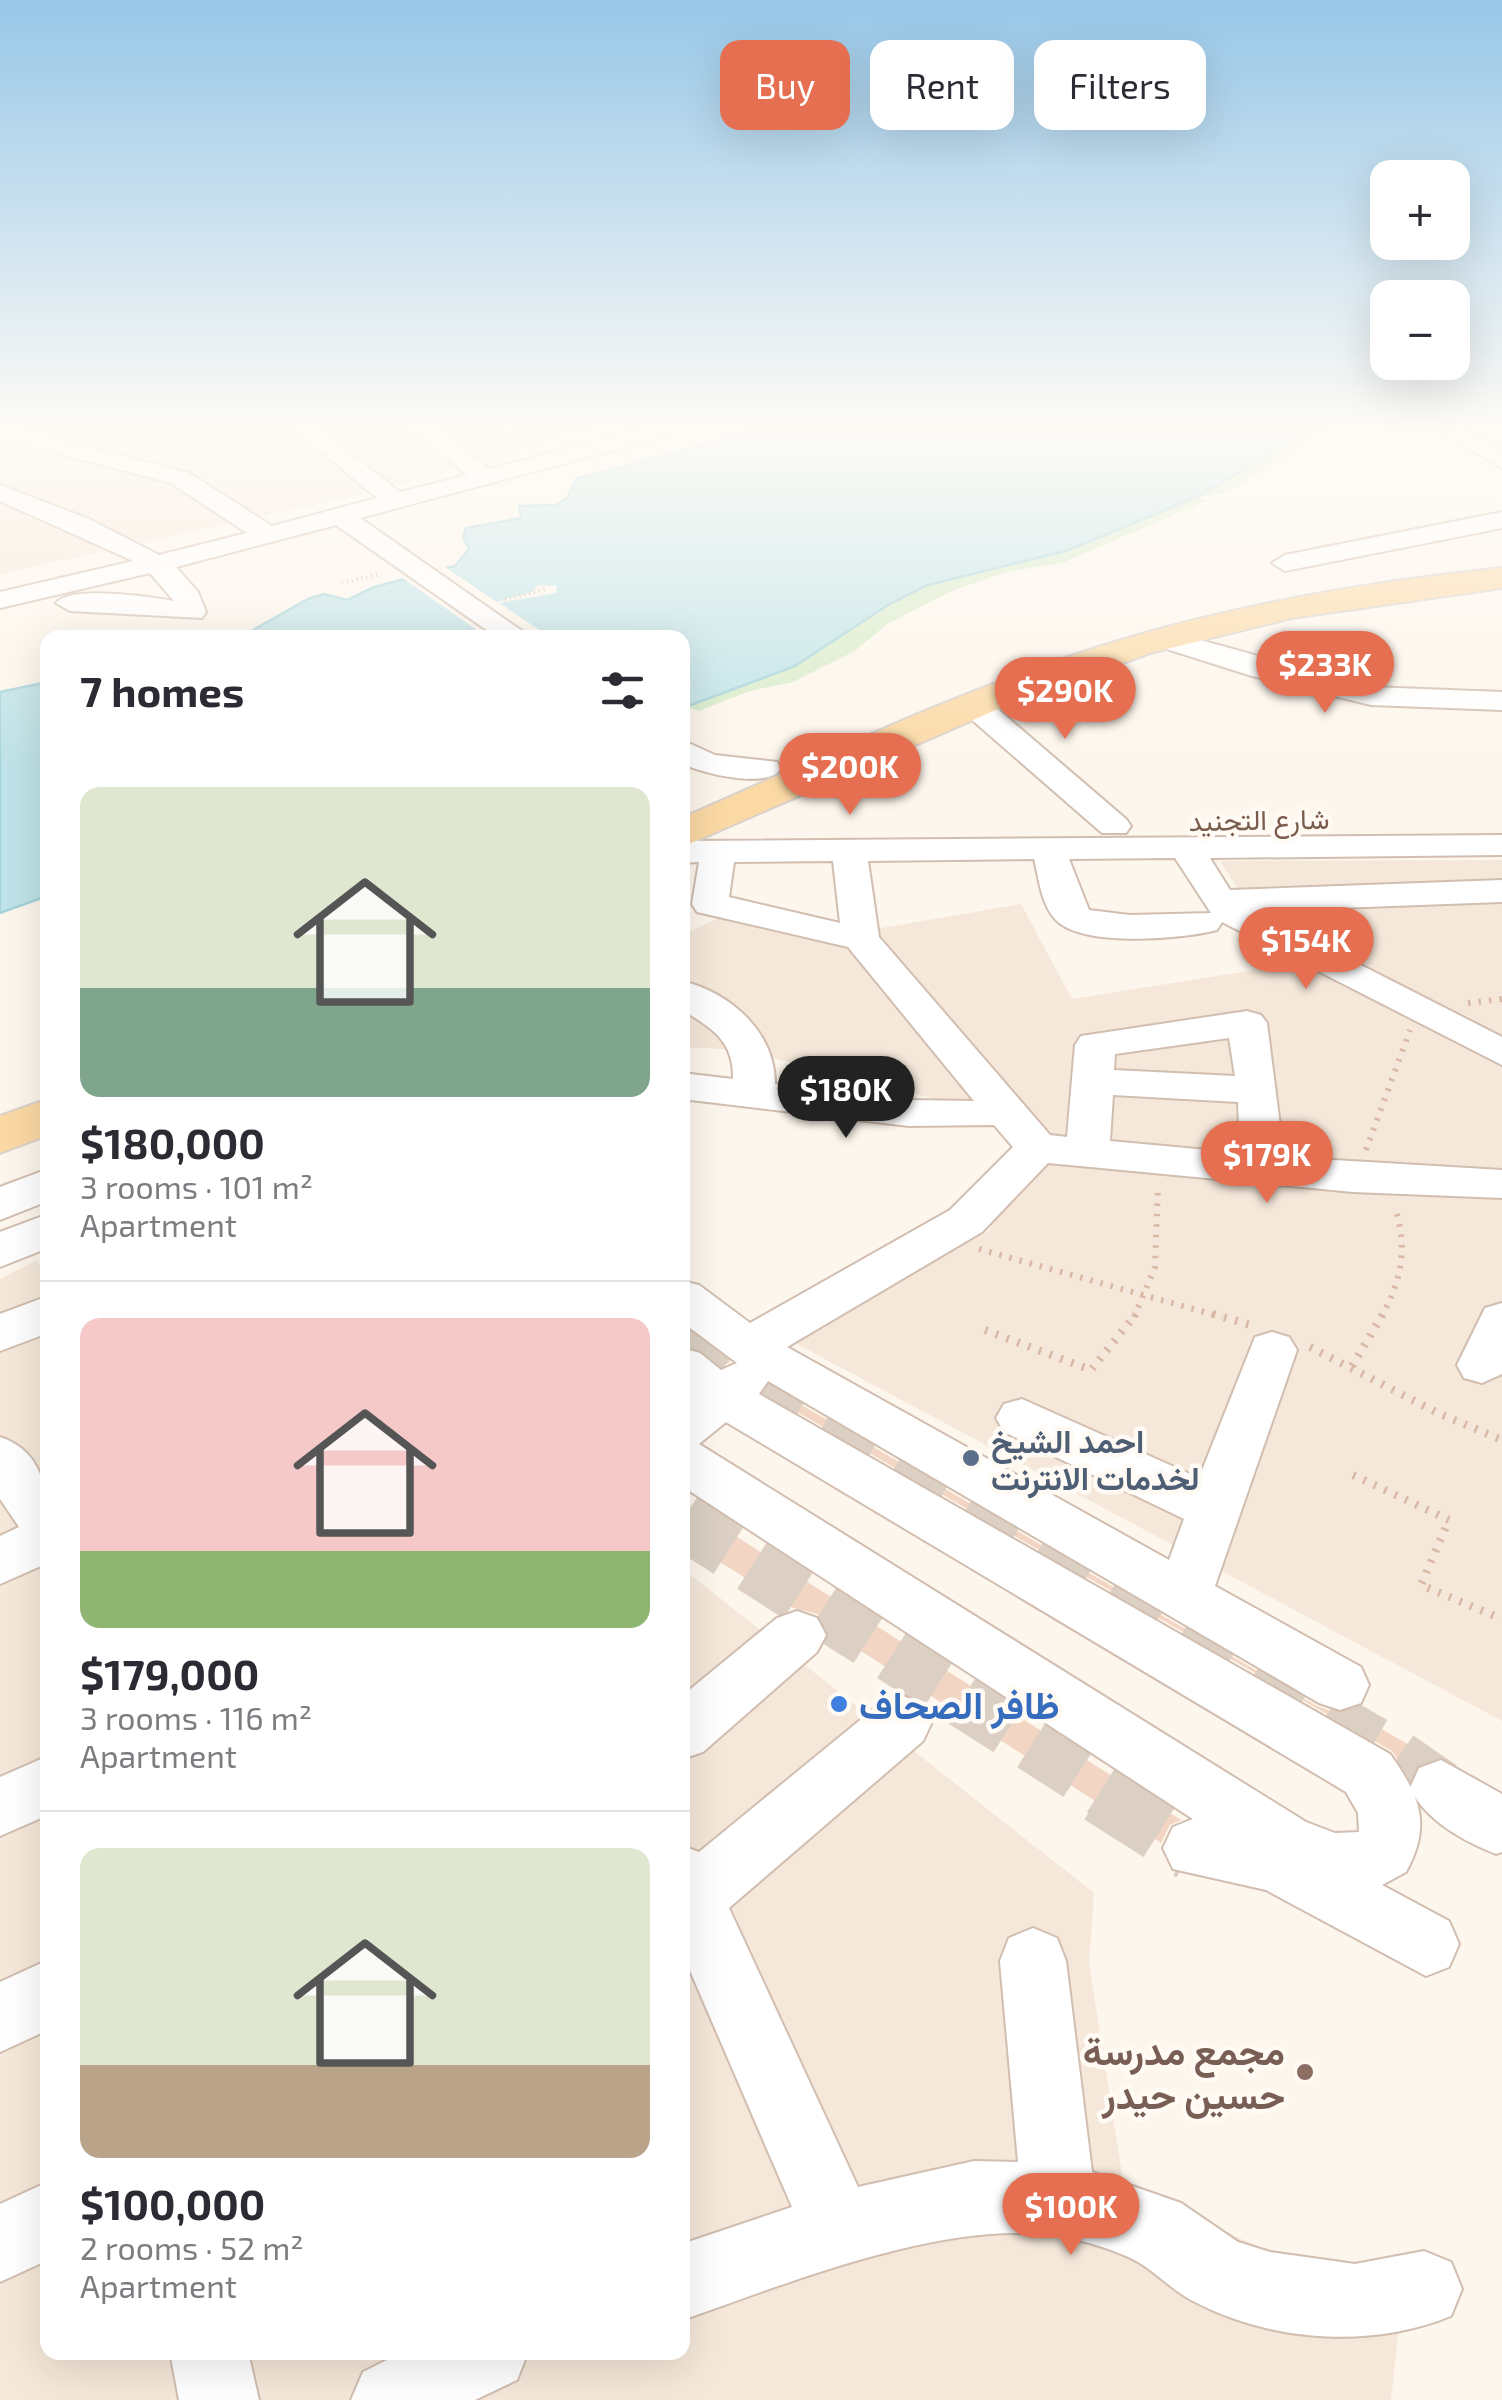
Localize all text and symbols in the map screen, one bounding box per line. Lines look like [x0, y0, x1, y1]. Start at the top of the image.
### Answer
chip: Buy [720, 40, 850, 130]
chip: Rent [870, 40, 1014, 130]
chip: Filters [1034, 40, 1206, 130]
map controls [1370, 160, 1470, 380]
button: + [1370, 160, 1470, 260]
button: − [1370, 280, 1470, 380]
pin: $233K [1255, 631, 1395, 716]
text: $233K [1278, 644, 1372, 682]
pin: $290K [995, 657, 1135, 742]
icon: filters [595, 663, 650, 718]
text: 7 homes [80, 665, 244, 715]
text: $290K [1017, 670, 1113, 708]
pin: $200K [780, 733, 920, 818]
text: $200K [801, 746, 899, 784]
street label: شارع التجنيد [1188, 801, 1330, 840]
icon: home [275, 852, 455, 1032]
pin: $154K [1236, 907, 1376, 992]
text: $154K [1261, 920, 1351, 958]
pin: $180K [776, 1056, 916, 1141]
text: $180K [800, 1069, 892, 1107]
text: $180,000 [80, 1117, 265, 1167]
pin: $179K [1197, 1121, 1337, 1206]
text: $179K [1223, 1134, 1311, 1172]
text: 3 rooms · 101 m² [80, 1167, 313, 1205]
text: Apartment [80, 1205, 237, 1243]
icon: home [275, 1383, 455, 1563]
place label: احمد الشيخ لخدمات الانترنت [991, 1421, 1200, 1499]
marker: احمد الشيخ لخدمات الانترنت [960, 1447, 982, 1469]
text: $179,000 [80, 1648, 259, 1698]
place label: ظافر الصحاف [859, 1681, 1060, 1730]
marker: ظافر الصحاف [828, 1693, 850, 1715]
text: 3 rooms · 116 m² [80, 1698, 312, 1736]
text: Apartment [80, 1736, 237, 1774]
icon: home [275, 1913, 455, 2093]
place label: مجمع مدرسة حسين حيدر [1083, 2027, 1285, 2120]
marker: مجمع مدرسة حسين حيدر [1294, 2061, 1316, 2083]
pin: $100K [1001, 2173, 1141, 2258]
text: $100,000 [80, 2178, 265, 2228]
text: $100K [1024, 2186, 1118, 2224]
text: 2 rooms · 52 m² [80, 2228, 304, 2266]
text: Apartment [80, 2266, 237, 2304]

